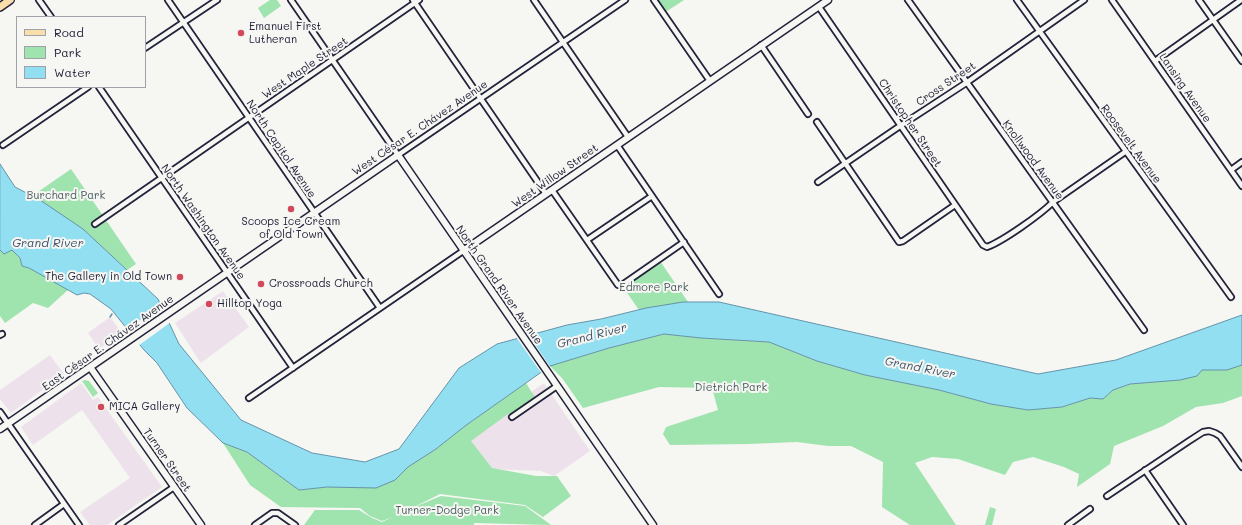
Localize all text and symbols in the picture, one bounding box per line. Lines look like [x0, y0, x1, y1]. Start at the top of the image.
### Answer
legend [16, 16, 146, 88]
place label: Emanuel First Lutheran [249, 20, 321, 46]
text: Road [54, 24, 84, 40]
marker: Emanuel First Lutheran [236, 28, 246, 38]
street label: West Maple Street [260, 34, 350, 102]
text: Park [54, 44, 81, 60]
street label: Lansing Avenue [1156, 51, 1214, 125]
street label: Cross Street [914, 59, 978, 109]
text: Water [54, 64, 91, 80]
street label: Christopher Street [876, 76, 944, 170]
street label: West César E. Chávez Avenue [350, 78, 490, 178]
street label: North Capitol Avenue [243, 98, 319, 200]
street label: Roosevelt Avenue [1098, 102, 1164, 186]
street label: Knollwood Avenue [1000, 118, 1066, 202]
street label: West Willow Street [509, 141, 601, 211]
street label: North Washington Avenue [158, 162, 248, 282]
park label: Burchard Park [27, 189, 105, 203]
marker: Scoops Ice Cream of Old Town [286, 204, 296, 214]
place label: Scoops Ice Cream of Old Town [242, 215, 340, 241]
street label: North Grand River Avenue [453, 223, 545, 347]
water label: Grand River [12, 236, 84, 250]
place label: The Gallery in Old Town [45, 270, 172, 284]
marker: The Gallery in Old Town [175, 272, 185, 282]
place label: Crossroads Church [269, 277, 373, 291]
marker: Crossroads Church [256, 279, 266, 289]
park label: Edmore Park [619, 281, 689, 295]
street label: East César E. Chávez Avenue [40, 292, 176, 394]
place label: Hilltop Yoga [217, 297, 282, 311]
marker: Hilltop Yoga [204, 299, 214, 309]
water label: Grand River [555, 320, 629, 352]
water label: Grand River [883, 354, 957, 382]
park label: Dietrich Park [695, 381, 767, 395]
place label: MICA Gallery [109, 400, 180, 414]
marker: MICA Gallery [96, 402, 106, 412]
street label: Turner Street [140, 426, 194, 494]
park label: Turner-Dodge Park [395, 504, 499, 518]

